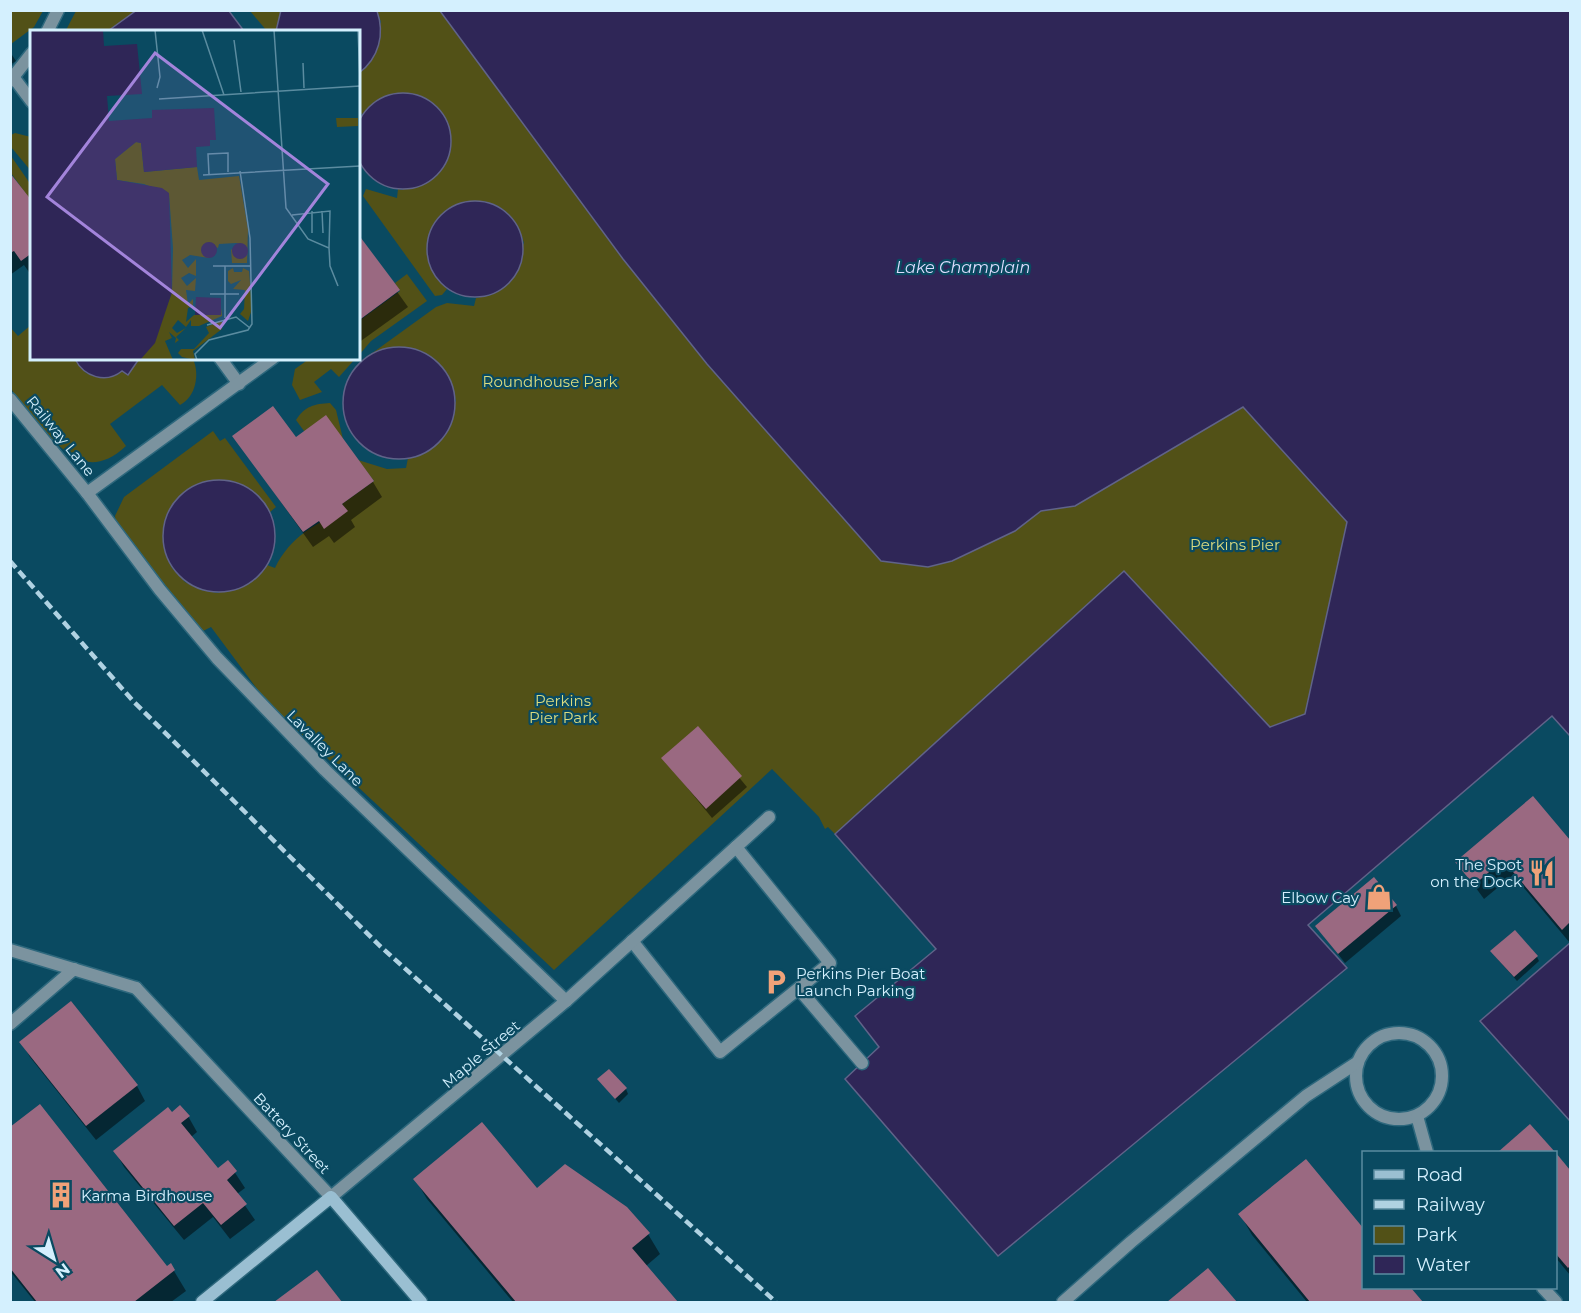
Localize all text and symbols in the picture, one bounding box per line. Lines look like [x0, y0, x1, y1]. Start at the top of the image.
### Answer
inset map [30, 30, 360, 360]
water label: Lake Champlain [896, 258, 1030, 277]
park label: Roundhouse Park [483, 372, 617, 391]
street label: Railway Lane [23, 392, 99, 480]
park label: Perkins Pier [1190, 535, 1280, 554]
park label: Perkins Pier Park [529, 691, 597, 727]
street label: Lavalley Lane [283, 706, 367, 790]
place label: The Spot on the Dock [1430, 855, 1522, 891]
restaurant icon: The Spot on the Dock [1527, 858, 1557, 888]
shop icon: Elbow Cay [1364, 882, 1394, 912]
place label: Elbow Cay [1281, 888, 1360, 907]
place label: Perkins Pier Boat Launch Parking [796, 964, 925, 1000]
parking icon: Perkins Pier Boat Launch Parking [761, 967, 791, 997]
street label: Maple Street [438, 1016, 524, 1092]
street label: Battery Street [250, 1088, 334, 1178]
legend [1362, 1151, 1557, 1289]
text: Road [1416, 1164, 1463, 1186]
building icon: Karma Birdhouse [46, 1180, 76, 1210]
place label: Karma Birdhouse [81, 1186, 212, 1205]
text: Railway [1416, 1194, 1485, 1216]
text: Park [1416, 1224, 1457, 1246]
north arrow [24, 1229, 84, 1289]
text: Water [1416, 1254, 1471, 1276]
text: N [52, 1259, 74, 1282]

